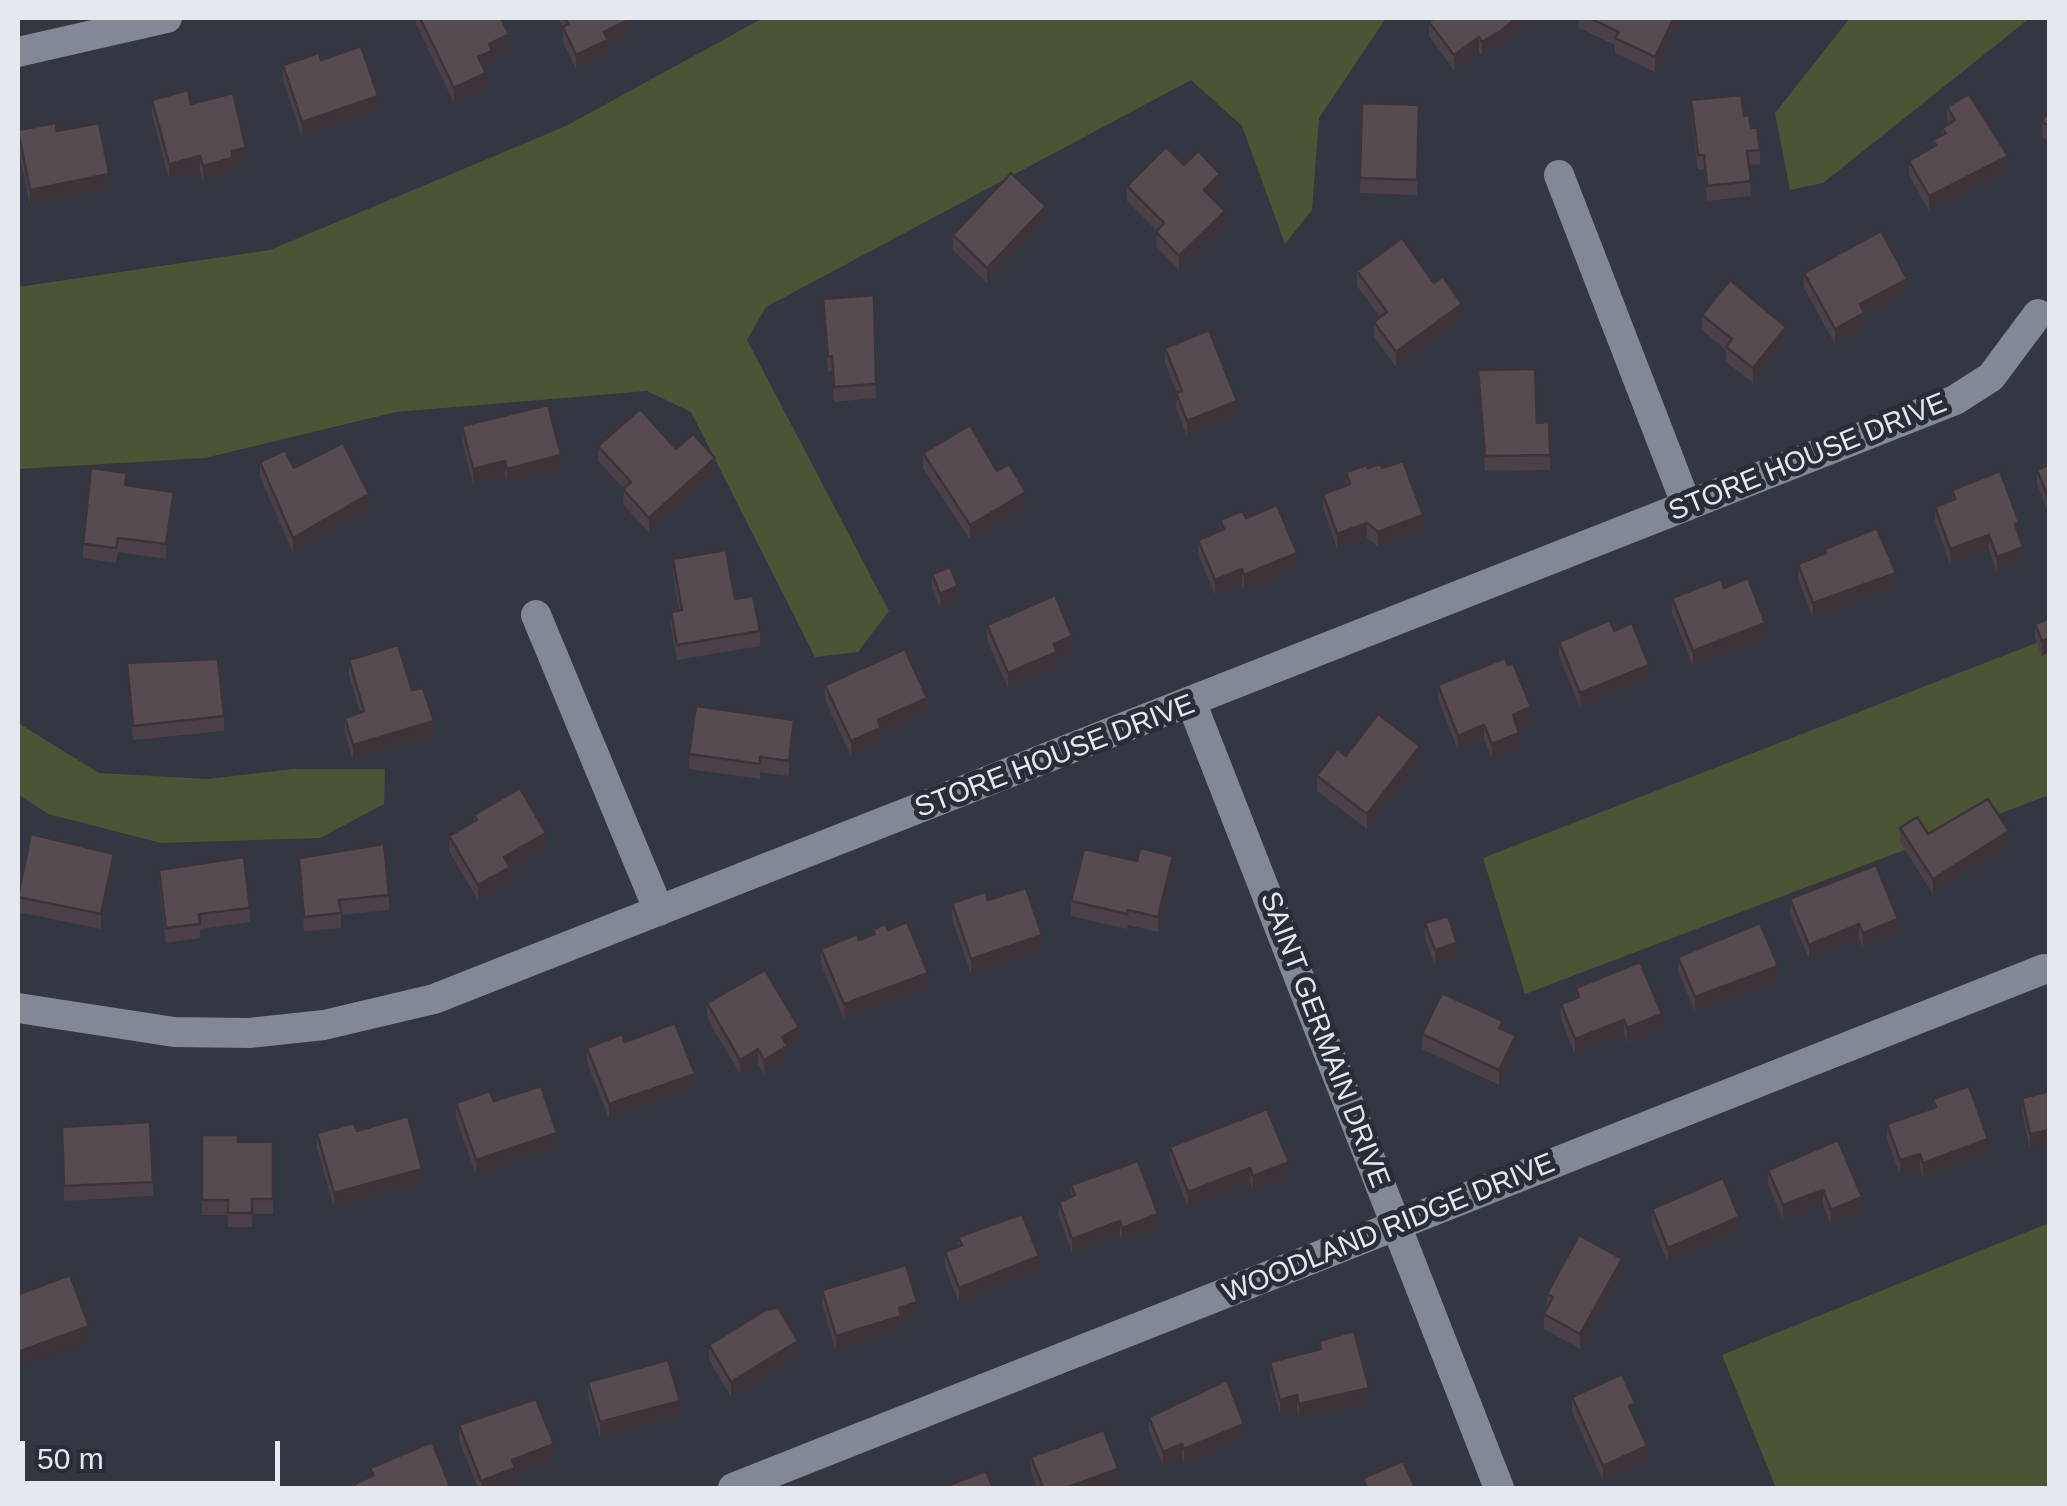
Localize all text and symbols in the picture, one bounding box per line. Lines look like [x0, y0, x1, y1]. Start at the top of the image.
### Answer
street label: STORE HOUSE DRIVE [1664, 387, 1952, 529]
street label: STORE HOUSE DRIVE [911, 688, 1199, 826]
street label: SAINT GERMAIN DRIVE [1252, 887, 1396, 1193]
street label: WOODLAND RIDGE DRIVE [1218, 1147, 1560, 1311]
scale bar [25, 1421, 285, 1483]
text: 50 m [37, 1442, 104, 1475]

